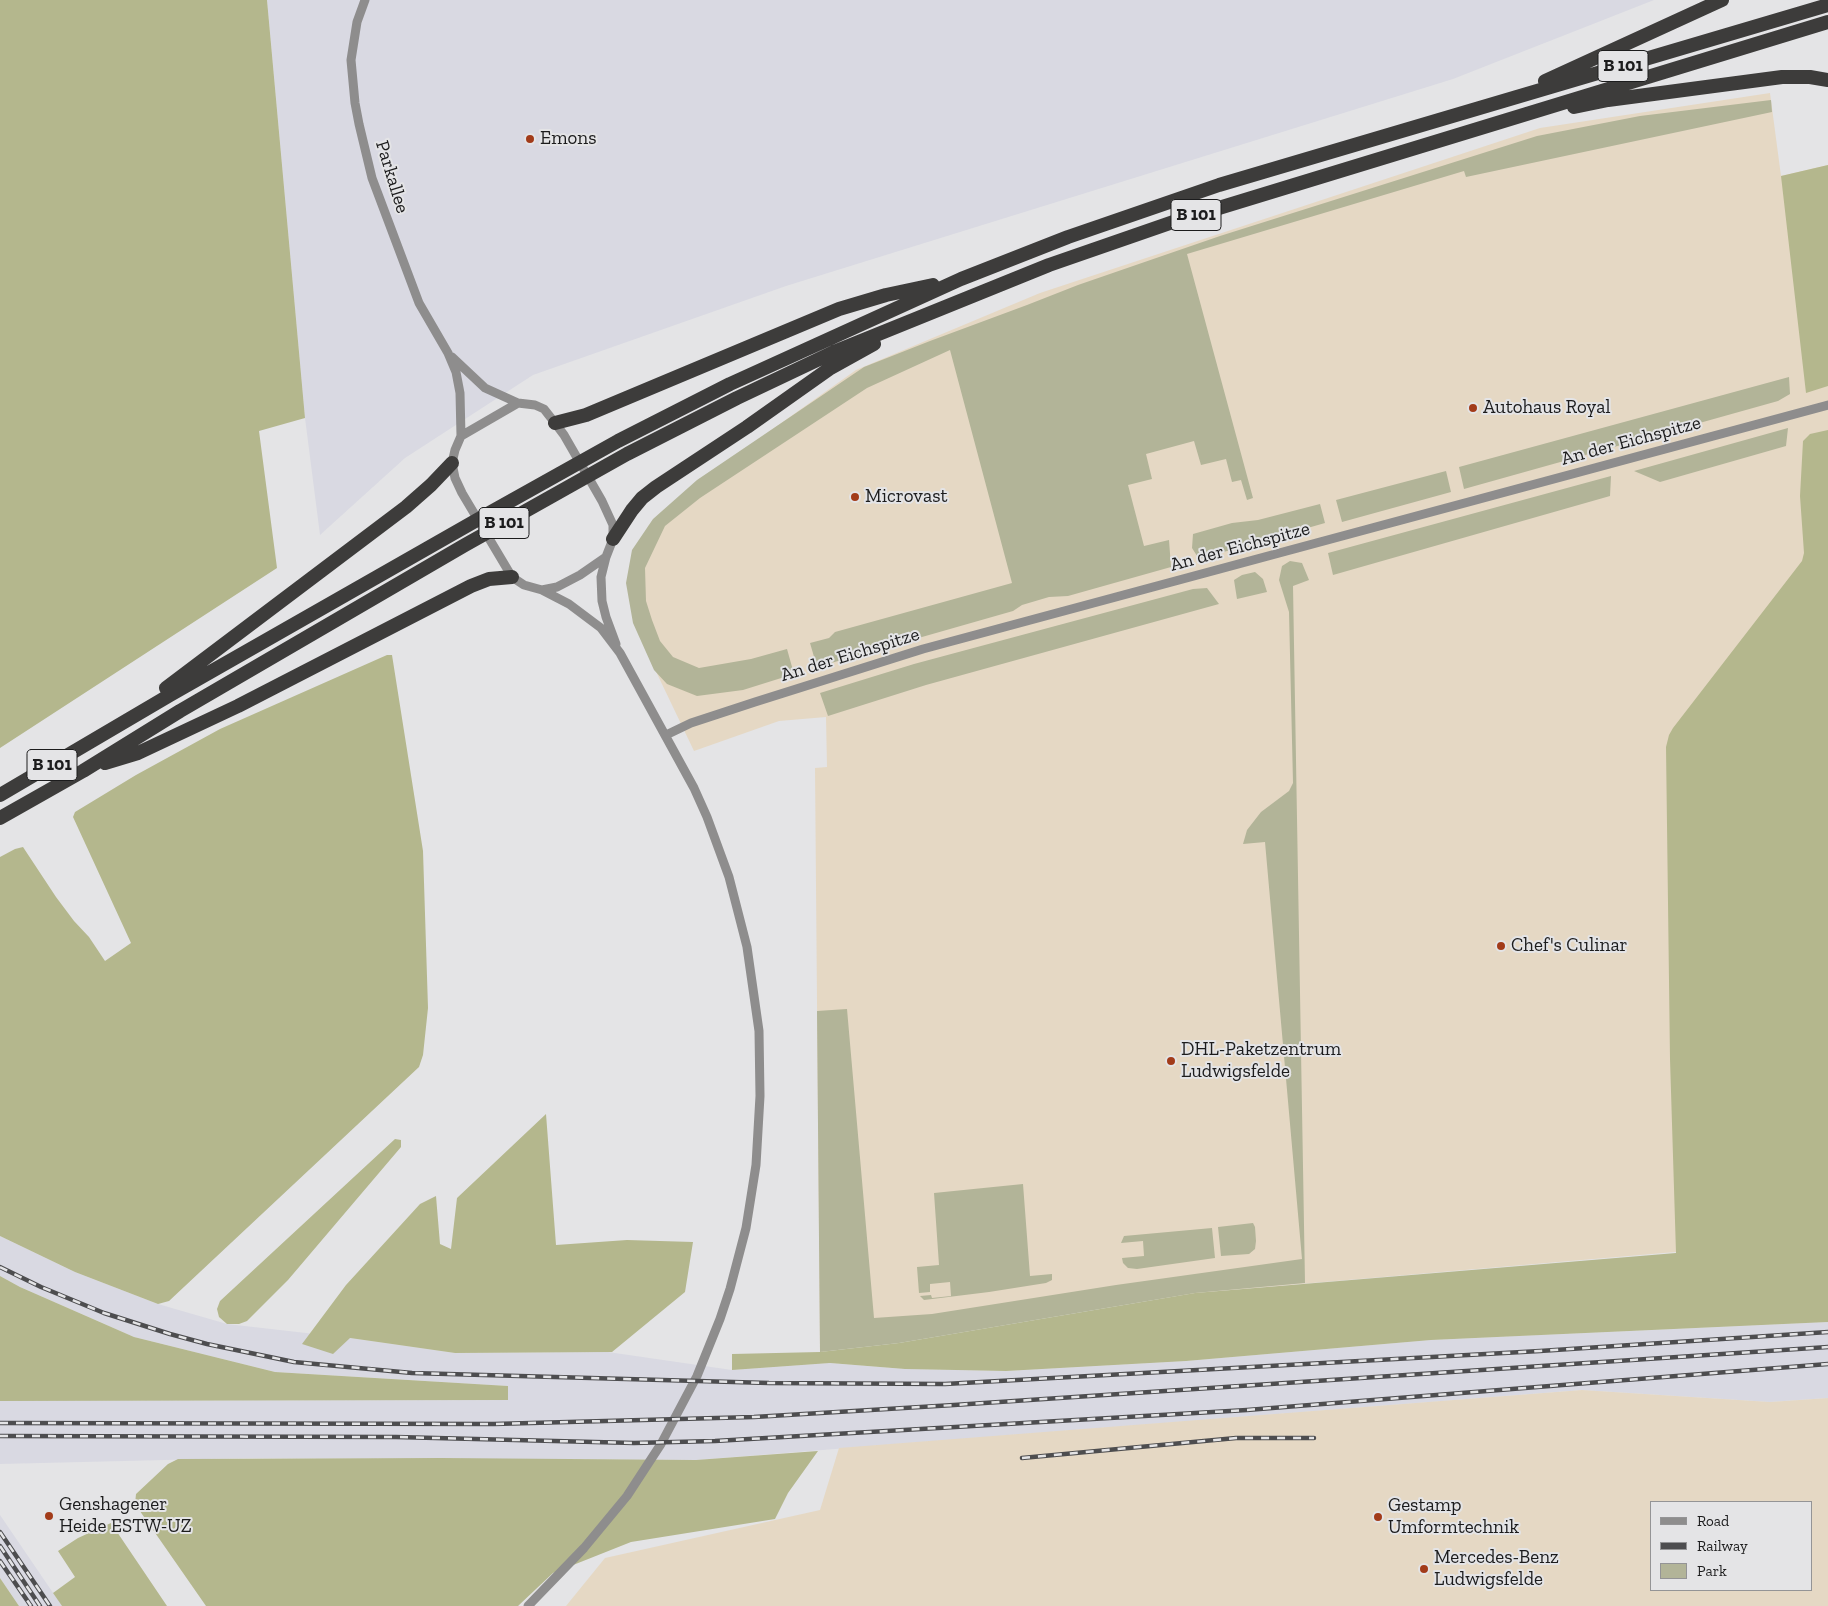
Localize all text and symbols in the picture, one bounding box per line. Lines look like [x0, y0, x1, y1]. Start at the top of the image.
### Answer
road number: B 101 [1598, 50, 1648, 82]
place label: Emons [540, 128, 597, 150]
marker: Emons [524, 133, 536, 145]
street label: Parkallee [370, 138, 414, 216]
road number: B 101 [1171, 200, 1221, 230]
place label: Autohaus Royal [1483, 397, 1610, 419]
marker: Autohaus Royal [1467, 402, 1479, 414]
street label: An der Eichspitze [1559, 411, 1703, 471]
place label: Microvast [865, 486, 947, 508]
marker: Microvast [849, 491, 861, 503]
road number: B 101 [479, 508, 529, 538]
street label: An der Eichspitze [1168, 517, 1312, 577]
street label: An der Eichspitze [778, 623, 922, 687]
road number: B 101 [27, 750, 77, 780]
place label: Chef's Culinar [1511, 935, 1628, 957]
marker: Chef's Culinar [1495, 940, 1507, 952]
place label: DHL-Paketzentrum Ludwigsfelde [1181, 1039, 1341, 1083]
marker: DHL-Paketzentrum Ludwigsfelde [1165, 1055, 1177, 1067]
place label: Genshagener Heide ESTW-UZ [59, 1494, 192, 1538]
place label: Gestamp Umformtechnik [1388, 1495, 1519, 1539]
legend [1650, 1501, 1813, 1591]
marker: Genshagener Heide ESTW-UZ [43, 1510, 55, 1522]
marker: Gestamp Umformtechnik [1372, 1511, 1384, 1523]
text: Road [1697, 1512, 1729, 1530]
text: Railway [1697, 1537, 1748, 1555]
place label: Mercedes-Benz Ludwigsfelde [1434, 1547, 1559, 1591]
text: Park [1697, 1562, 1727, 1580]
marker: Mercedes-Benz Ludwigsfelde [1418, 1563, 1430, 1575]

